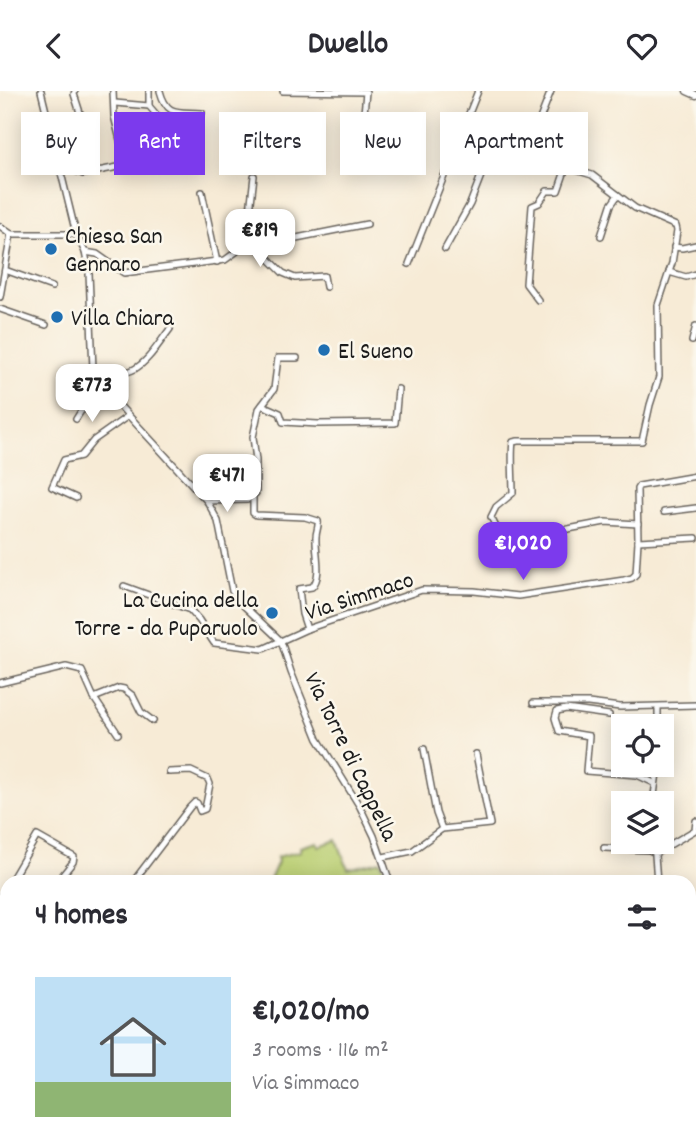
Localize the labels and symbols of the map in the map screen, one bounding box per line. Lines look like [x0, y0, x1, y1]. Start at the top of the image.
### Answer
pin: €819 [219, 209, 301, 269]
place label: Chiesa San Gennaro [65, 221, 163, 283]
marker: Chiesa San Gennaro [43, 241, 59, 257]
place label: Villa Chiara [71, 303, 175, 337]
marker: Villa Chiara [49, 309, 65, 325]
place label: El Sueno [338, 336, 413, 370]
marker: El Sueno [316, 342, 332, 358]
pin: €773 [51, 365, 133, 424]
pin: €471 [186, 455, 268, 514]
pin: €1,020 [466, 523, 580, 582]
street label: Via Simmaco [301, 564, 419, 631]
place label: La Cucina della Torre - da Puparuolo [74, 585, 259, 647]
marker: La Cucina della Torre - da Puparuolo [264, 605, 280, 621]
street label: Via Torre di Cappella [294, 667, 405, 848]

